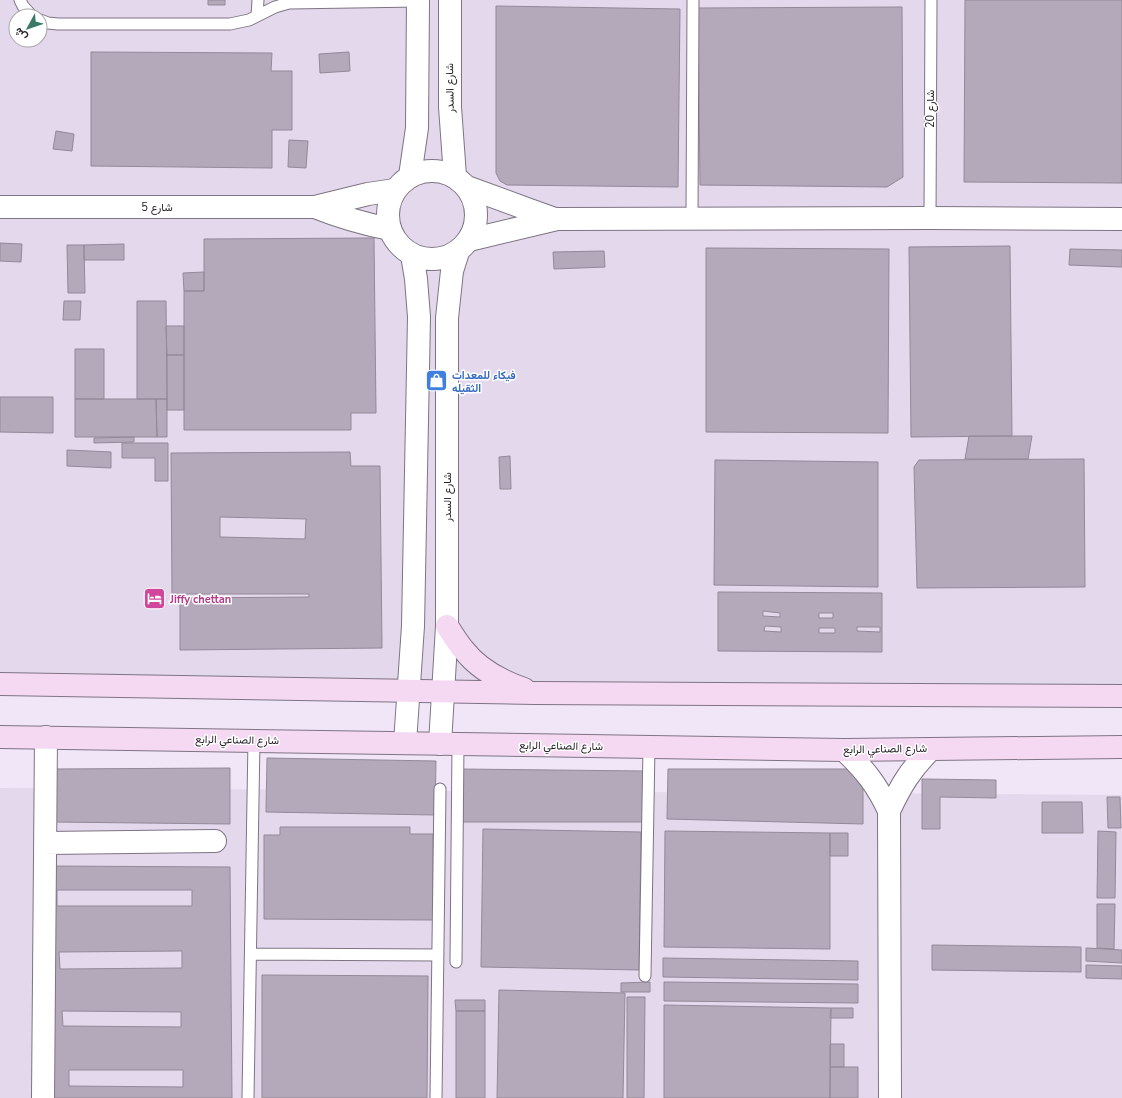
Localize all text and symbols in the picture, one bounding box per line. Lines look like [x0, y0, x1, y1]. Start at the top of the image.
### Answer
north arrow [8, 8, 48, 48]
text: ش [11, 24, 31, 44]
street label: شارع السدر [442, 63, 458, 114]
street label: شارع 20 [923, 90, 938, 128]
street label: شارع 5 [141, 200, 173, 215]
shop icon: فيكاء للمعدات الثقيله [423, 368, 449, 394]
place label: فيكاء للمعدات الثقيله [452, 368, 516, 396]
street label: شارع السدر [440, 472, 455, 523]
hotel icon: Jiffy chettan [142, 586, 168, 612]
place label: Jiffy chettan [169, 592, 231, 607]
street label: شارع الصناعي الرابع [195, 732, 279, 750]
street label: شارع الصناعي الرابع [519, 738, 603, 756]
street label: شارع الصناعي الرابع [843, 741, 927, 759]

